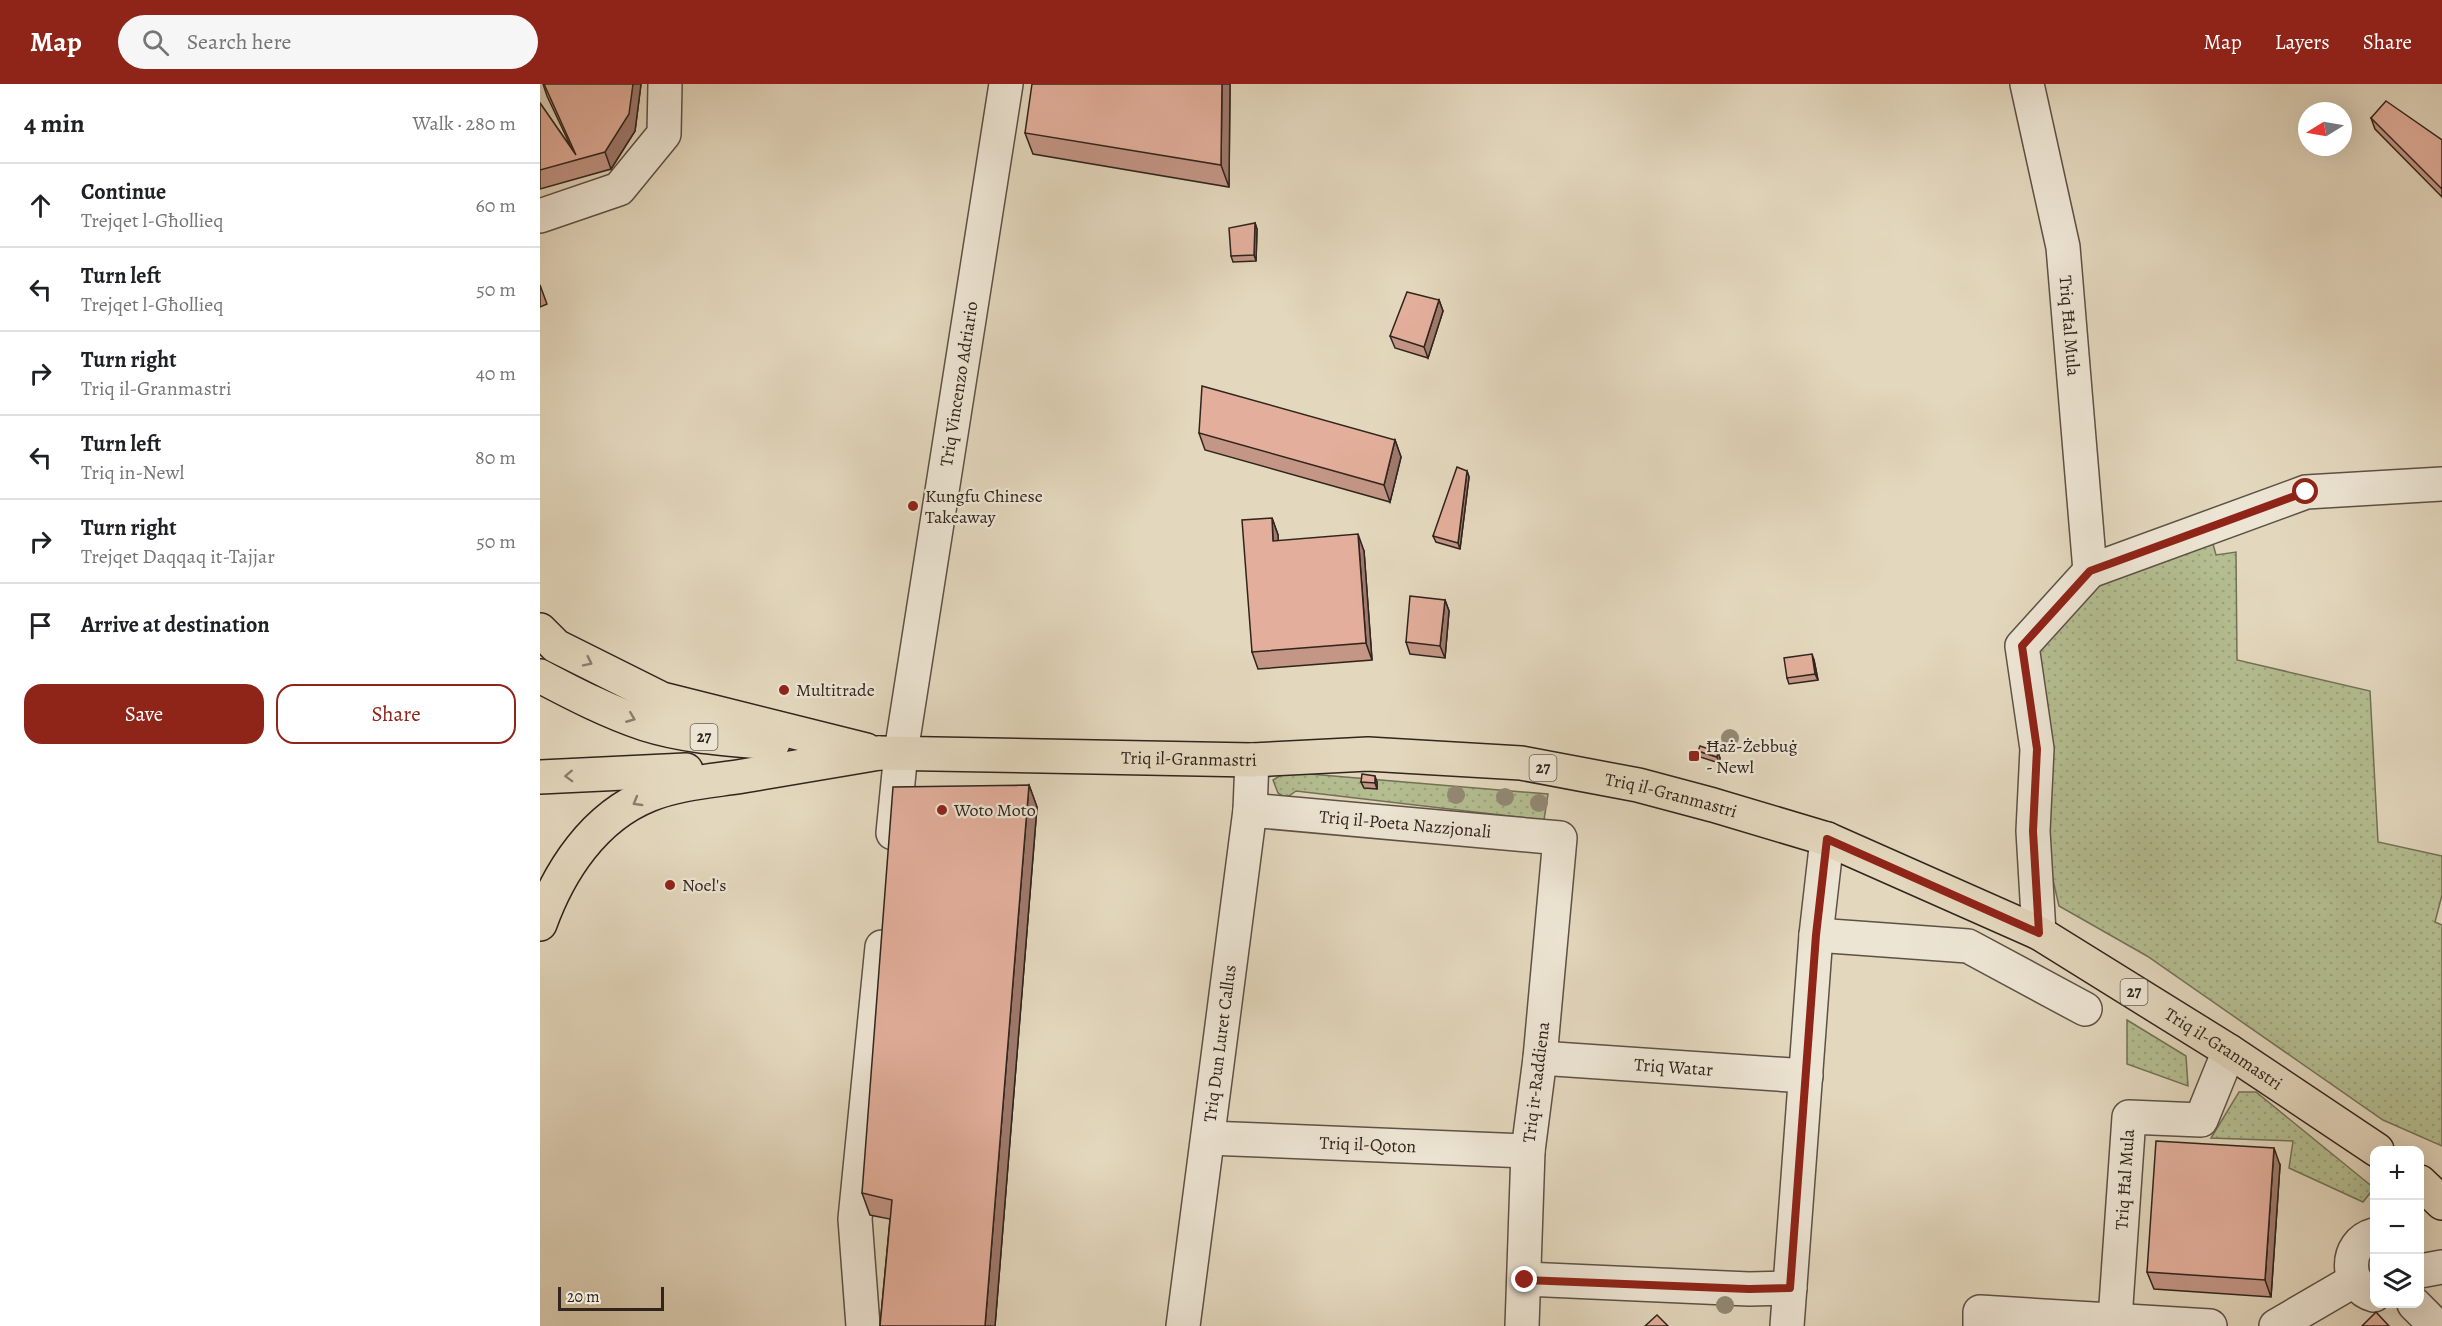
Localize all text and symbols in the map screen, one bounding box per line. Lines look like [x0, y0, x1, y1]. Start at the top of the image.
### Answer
search box [118, 15, 538, 69]
text: Map [30, 23, 82, 61]
icon: search [139, 26, 172, 59]
text: Search here [187, 27, 291, 57]
text: Map [2203, 28, 2242, 56]
text: Layers [2275, 28, 2330, 56]
text: Share [2363, 28, 2412, 56]
north arrow [2298, 102, 2352, 156]
text: 4 min [24, 106, 85, 141]
text: Walk · 280 m [412, 110, 516, 137]
text: Continue [81, 177, 166, 207]
icon: ahead [24, 189, 57, 222]
text: 60 m [476, 192, 516, 219]
text: Trejqet l-Għollieq [81, 207, 224, 234]
text: Turn left [81, 261, 161, 291]
icon: left [24, 273, 57, 306]
street label: Triq Ħal Mula [2053, 274, 2086, 378]
text: 50 m [476, 276, 516, 303]
text: Trejqet l-Għollieq [81, 291, 224, 318]
street label: Triq Vincenzo Adriario [934, 300, 984, 468]
text: Turn right [81, 345, 177, 375]
icon: right [24, 357, 57, 390]
text: 40 m [476, 360, 516, 387]
text: Triq il-Granmastri [81, 375, 232, 402]
text: Turn left [81, 429, 161, 459]
icon: left [24, 441, 57, 474]
text: 80 m [475, 444, 516, 471]
text: Triq in-Newl [81, 459, 184, 486]
route start [2292, 478, 2318, 504]
place label: Kungfu Chinese Takeaway [925, 484, 1043, 529]
marker: Kungfu Chinese Takeaway [906, 499, 920, 513]
text: Turn right [81, 513, 177, 543]
icon: right [24, 525, 57, 558]
text: 50 m [476, 528, 516, 555]
text: Trejqet Daqqaq it-Tajjar [81, 543, 275, 570]
icon: arrive [24, 609, 57, 642]
text: Arrive at destination [81, 610, 270, 640]
one-way arrow [582, 655, 593, 666]
place label: Multitrade [796, 678, 875, 702]
marker: Multitrade [777, 683, 791, 697]
button: Save [24, 684, 264, 744]
button: Share [276, 684, 516, 744]
one-way arrow [625, 711, 636, 723]
road number: 27 [690, 724, 718, 750]
place label: Ħaż-Żebbuġ - Newl [1706, 734, 1798, 779]
street label: Triq il-Granmastri [1121, 746, 1257, 772]
marker: Ħaż-Żebbuġ - Newl [1687, 749, 1701, 763]
road number: 27 [1530, 755, 1556, 781]
street label: Triq il-Granmastri [1603, 767, 1740, 824]
one-way arrow [565, 770, 574, 783]
one-way arrow [633, 794, 643, 806]
place label: Woto Moto [953, 798, 1036, 822]
marker: Woto Moto [935, 803, 949, 817]
street label: Triq il-Poeta Nazzjonali [1318, 804, 1492, 844]
place label: Noel's [682, 873, 726, 897]
marker: Noel's [663, 878, 677, 892]
street label: Triq Dun Luret Callus [1198, 963, 1242, 1124]
road number: 27 [2120, 979, 2148, 1005]
street label: Triq il-Granmastri [2160, 1002, 2287, 1096]
street label: Triq ir-Raddiena [1517, 1020, 1555, 1144]
street label: Triq Watar [1633, 1052, 1714, 1082]
street label: Triq Ħal Mula [2109, 1127, 2140, 1231]
street label: Triq il-Qoton [1319, 1131, 1417, 1158]
map controls [2370, 1146, 2424, 1308]
button: + [2370, 1146, 2424, 1200]
button: − [2370, 1200, 2424, 1254]
button: layers [2370, 1254, 2424, 1308]
route end [1511, 1266, 1537, 1292]
scale bar [558, 1284, 664, 1312]
text: 20 m [567, 1286, 600, 1308]

